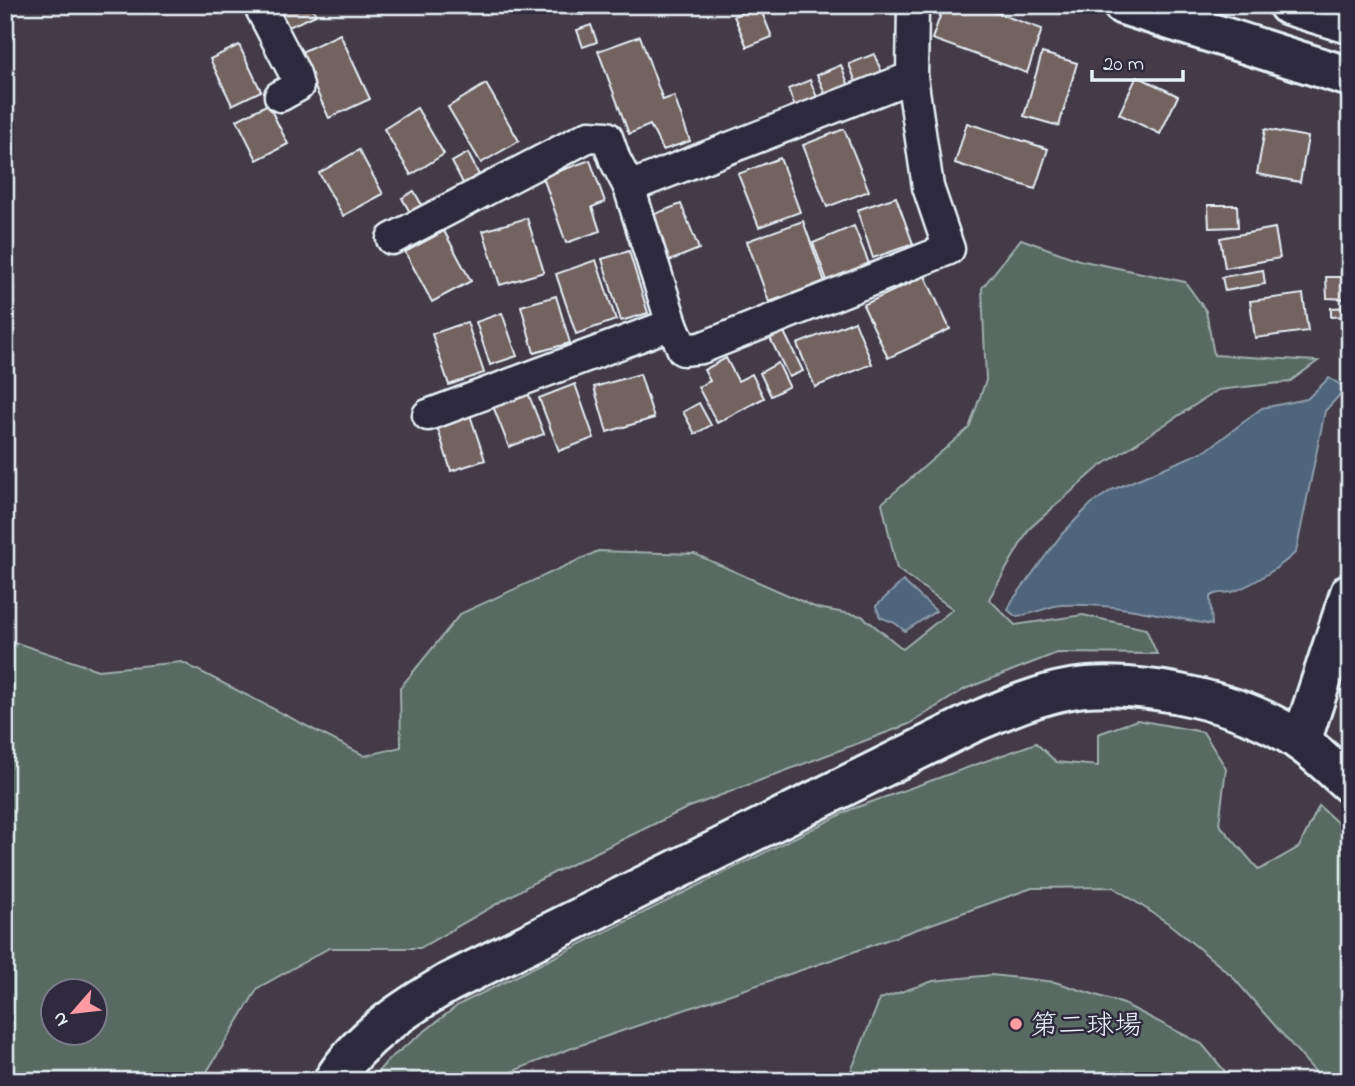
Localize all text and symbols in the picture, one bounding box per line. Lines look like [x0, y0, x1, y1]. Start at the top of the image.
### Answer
scale bar [1092, 38, 1184, 82]
text: 20 m [1103, 50, 1144, 80]
north arrow [38, 978, 108, 1048]
text: N [46, 1007, 76, 1031]
place label: 第二球場 [1030, 1007, 1142, 1048]
marker: 第二球場 [1008, 1016, 1024, 1032]

